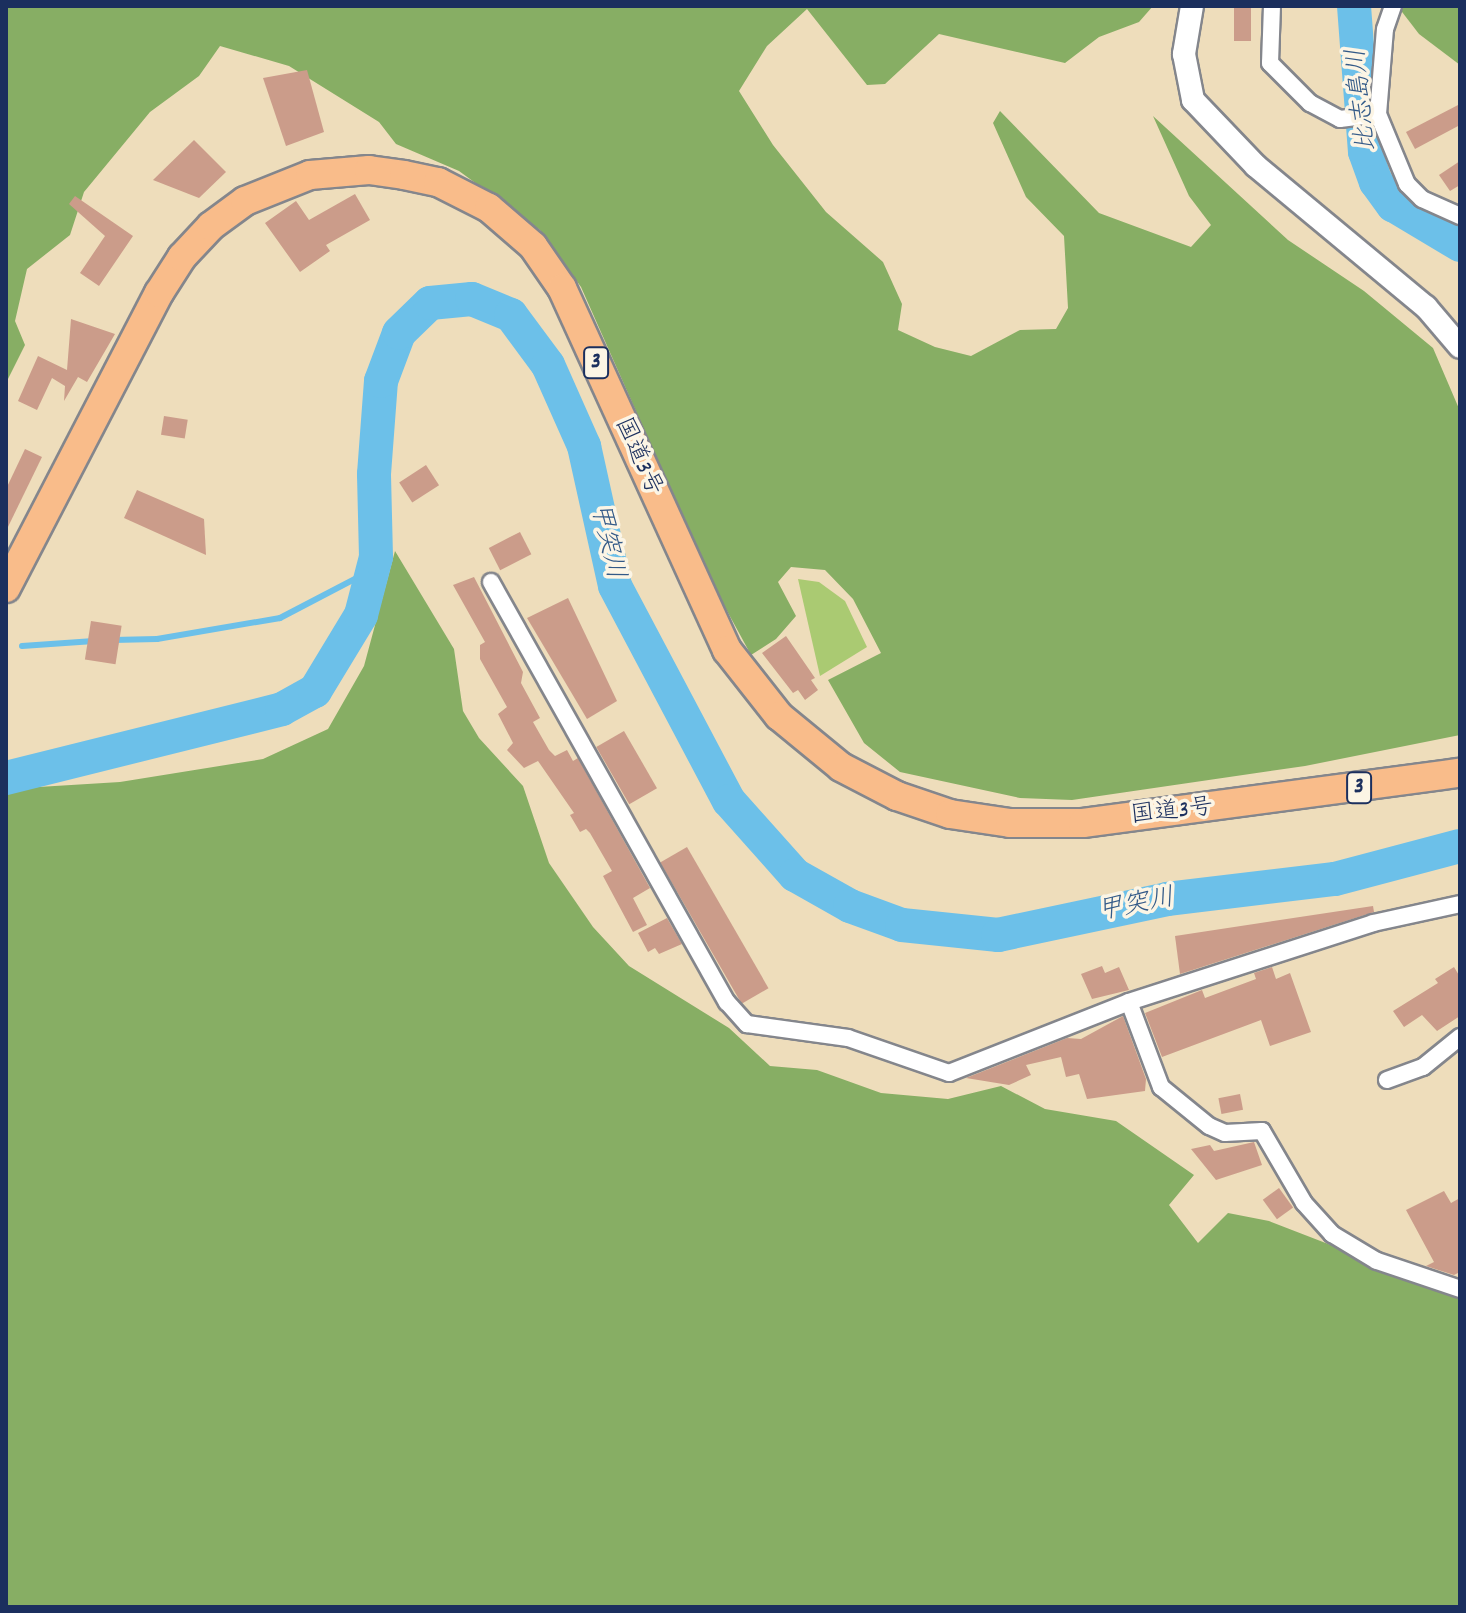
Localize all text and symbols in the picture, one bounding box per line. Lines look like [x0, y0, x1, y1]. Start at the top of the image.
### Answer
water label: 比志島川 [1342, 47, 1384, 153]
road number: 3 [582, 345, 610, 381]
street label: 国道3号 [607, 413, 667, 501]
water label: 甲突川 [582, 499, 630, 583]
road number: 3 [1345, 770, 1373, 806]
street label: 国道3号 [1129, 794, 1215, 832]
water label: 甲突川 [1095, 883, 1177, 929]

